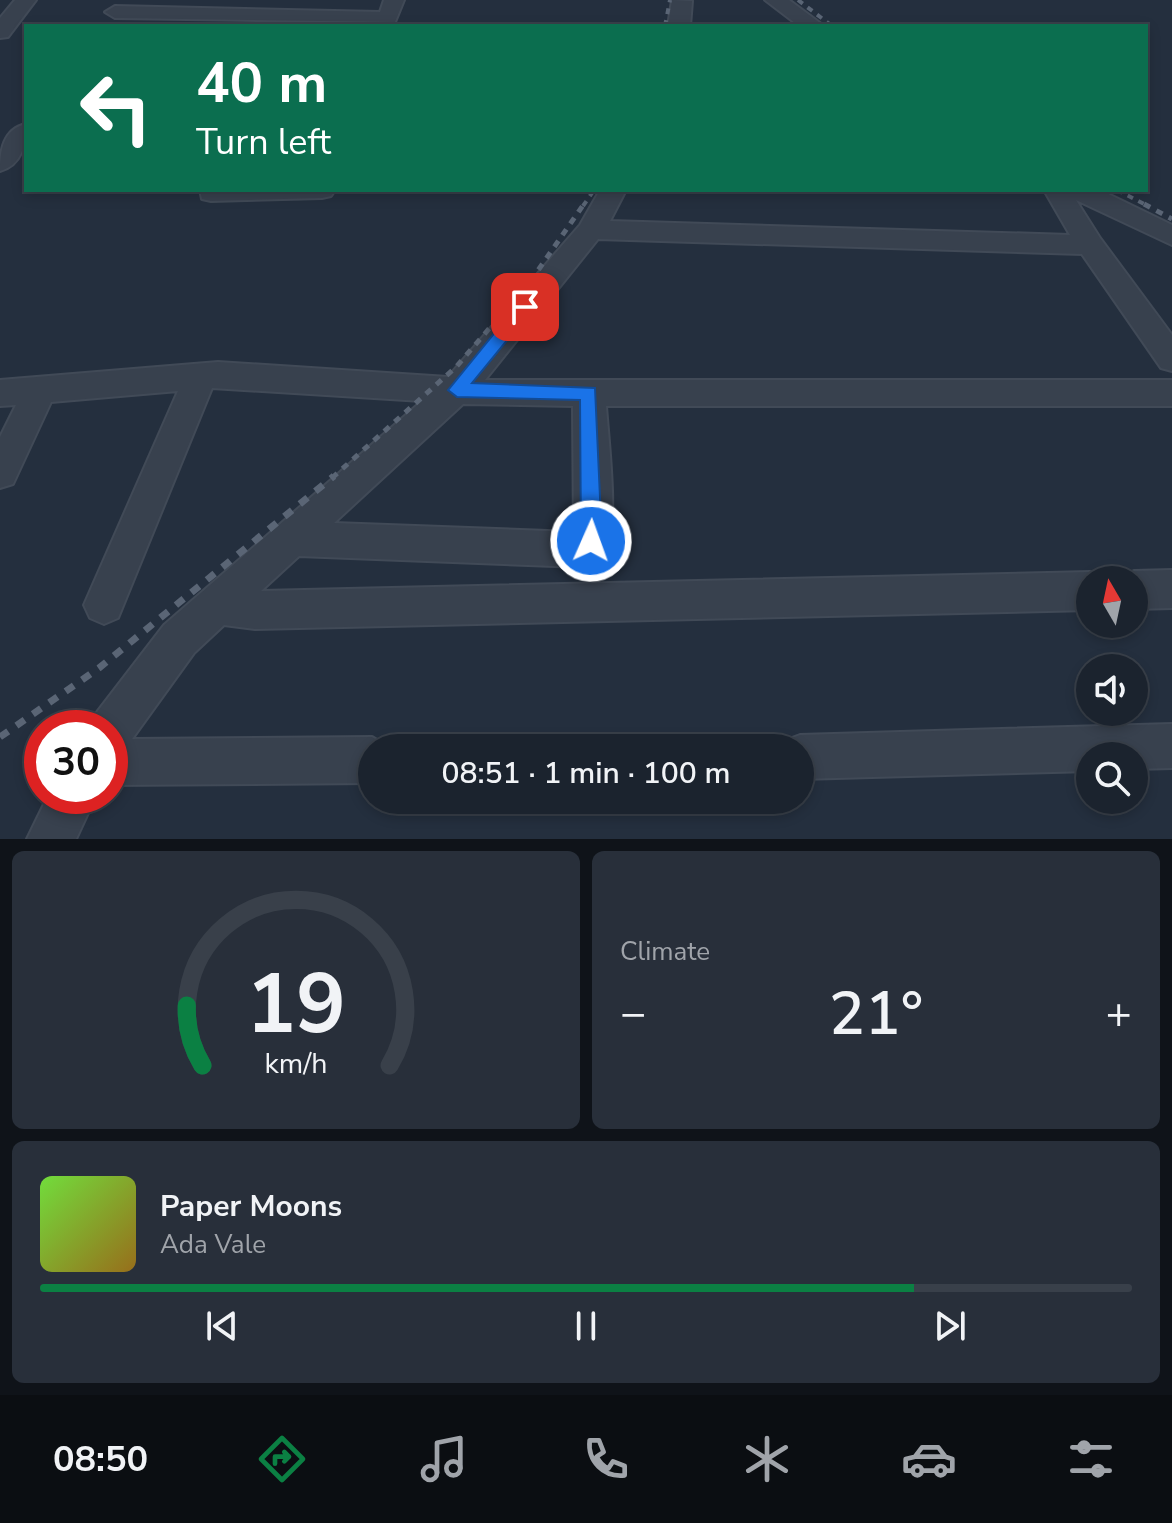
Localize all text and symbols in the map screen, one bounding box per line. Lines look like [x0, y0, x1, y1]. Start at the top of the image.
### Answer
text: 40 m [196, 45, 327, 122]
icon: left [64, 56, 168, 160]
text: Turn left [196, 118, 331, 167]
pin [491, 273, 559, 341]
icon: arrive [503, 285, 547, 329]
position arrow [549, 499, 633, 583]
north arrow [1076, 566, 1148, 638]
map controls [1076, 566, 1148, 814]
button: sound [1076, 654, 1148, 726]
speed limit sign: 30 [24, 710, 128, 814]
button: search [1076, 742, 1148, 814]
text: 08:51 · 1 min · 100 m [441, 753, 731, 794]
text: Climate [620, 934, 710, 969]
text: 19 [246, 948, 346, 1061]
text: 21° [829, 973, 923, 1055]
text: − [620, 984, 646, 1044]
text: + [1106, 984, 1132, 1044]
text: km/h [265, 1044, 327, 1083]
text: Paper Moons [160, 1186, 342, 1227]
text: Ada Vale [160, 1227, 266, 1262]
icon: previous [200, 1304, 244, 1348]
icon: pause [564, 1304, 608, 1348]
icon: next [928, 1304, 972, 1348]
icon: directions [254, 1431, 310, 1487]
icon: music [416, 1431, 472, 1487]
icon: phone [578, 1431, 634, 1487]
icon: climate [739, 1431, 795, 1487]
icon: car [901, 1431, 957, 1487]
icon: filters [1063, 1431, 1119, 1487]
text: 08:50 [53, 1435, 148, 1484]

